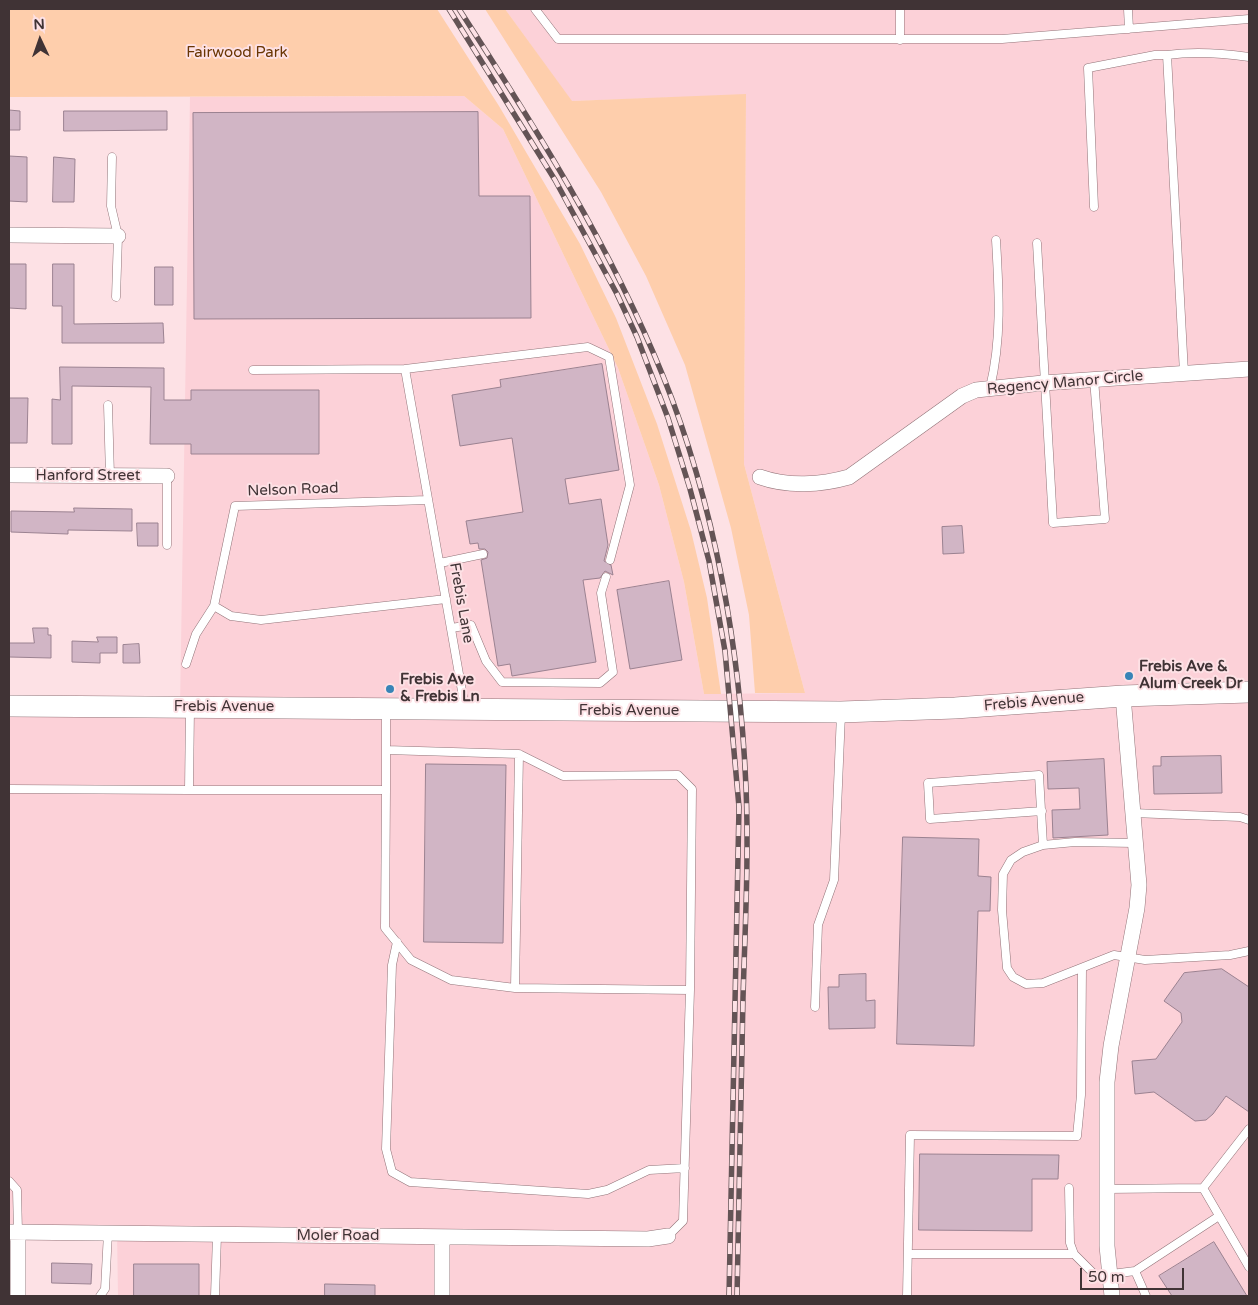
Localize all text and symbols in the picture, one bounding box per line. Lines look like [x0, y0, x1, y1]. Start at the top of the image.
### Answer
north arrow [15, 15, 65, 65]
text: N [33, 16, 45, 33]
park label: Fairwood Park [186, 44, 288, 62]
street label: Regency Manor Circle [986, 367, 1144, 399]
street label: Hanford Street [36, 467, 140, 485]
street label: Nelson Road [247, 479, 339, 501]
street label: Frebis Lane [445, 561, 477, 645]
place label: Frebis Ave & Alum Creek Dr [1139, 658, 1242, 693]
marker: Frebis Ave & Alum Creek Dr [1123, 670, 1135, 682]
place label: Frebis Ave & Frebis Ln [400, 671, 480, 706]
marker: Frebis Ave & Frebis Ln [384, 683, 396, 695]
street label: Frebis Avenue [983, 689, 1085, 715]
street label: Frebis Avenue [174, 698, 274, 716]
street label: Frebis Avenue [579, 702, 679, 720]
street label: Moler Road [297, 1227, 379, 1245]
scale bar [1083, 1258, 1187, 1290]
text: 50 m [1088, 1268, 1125, 1286]

